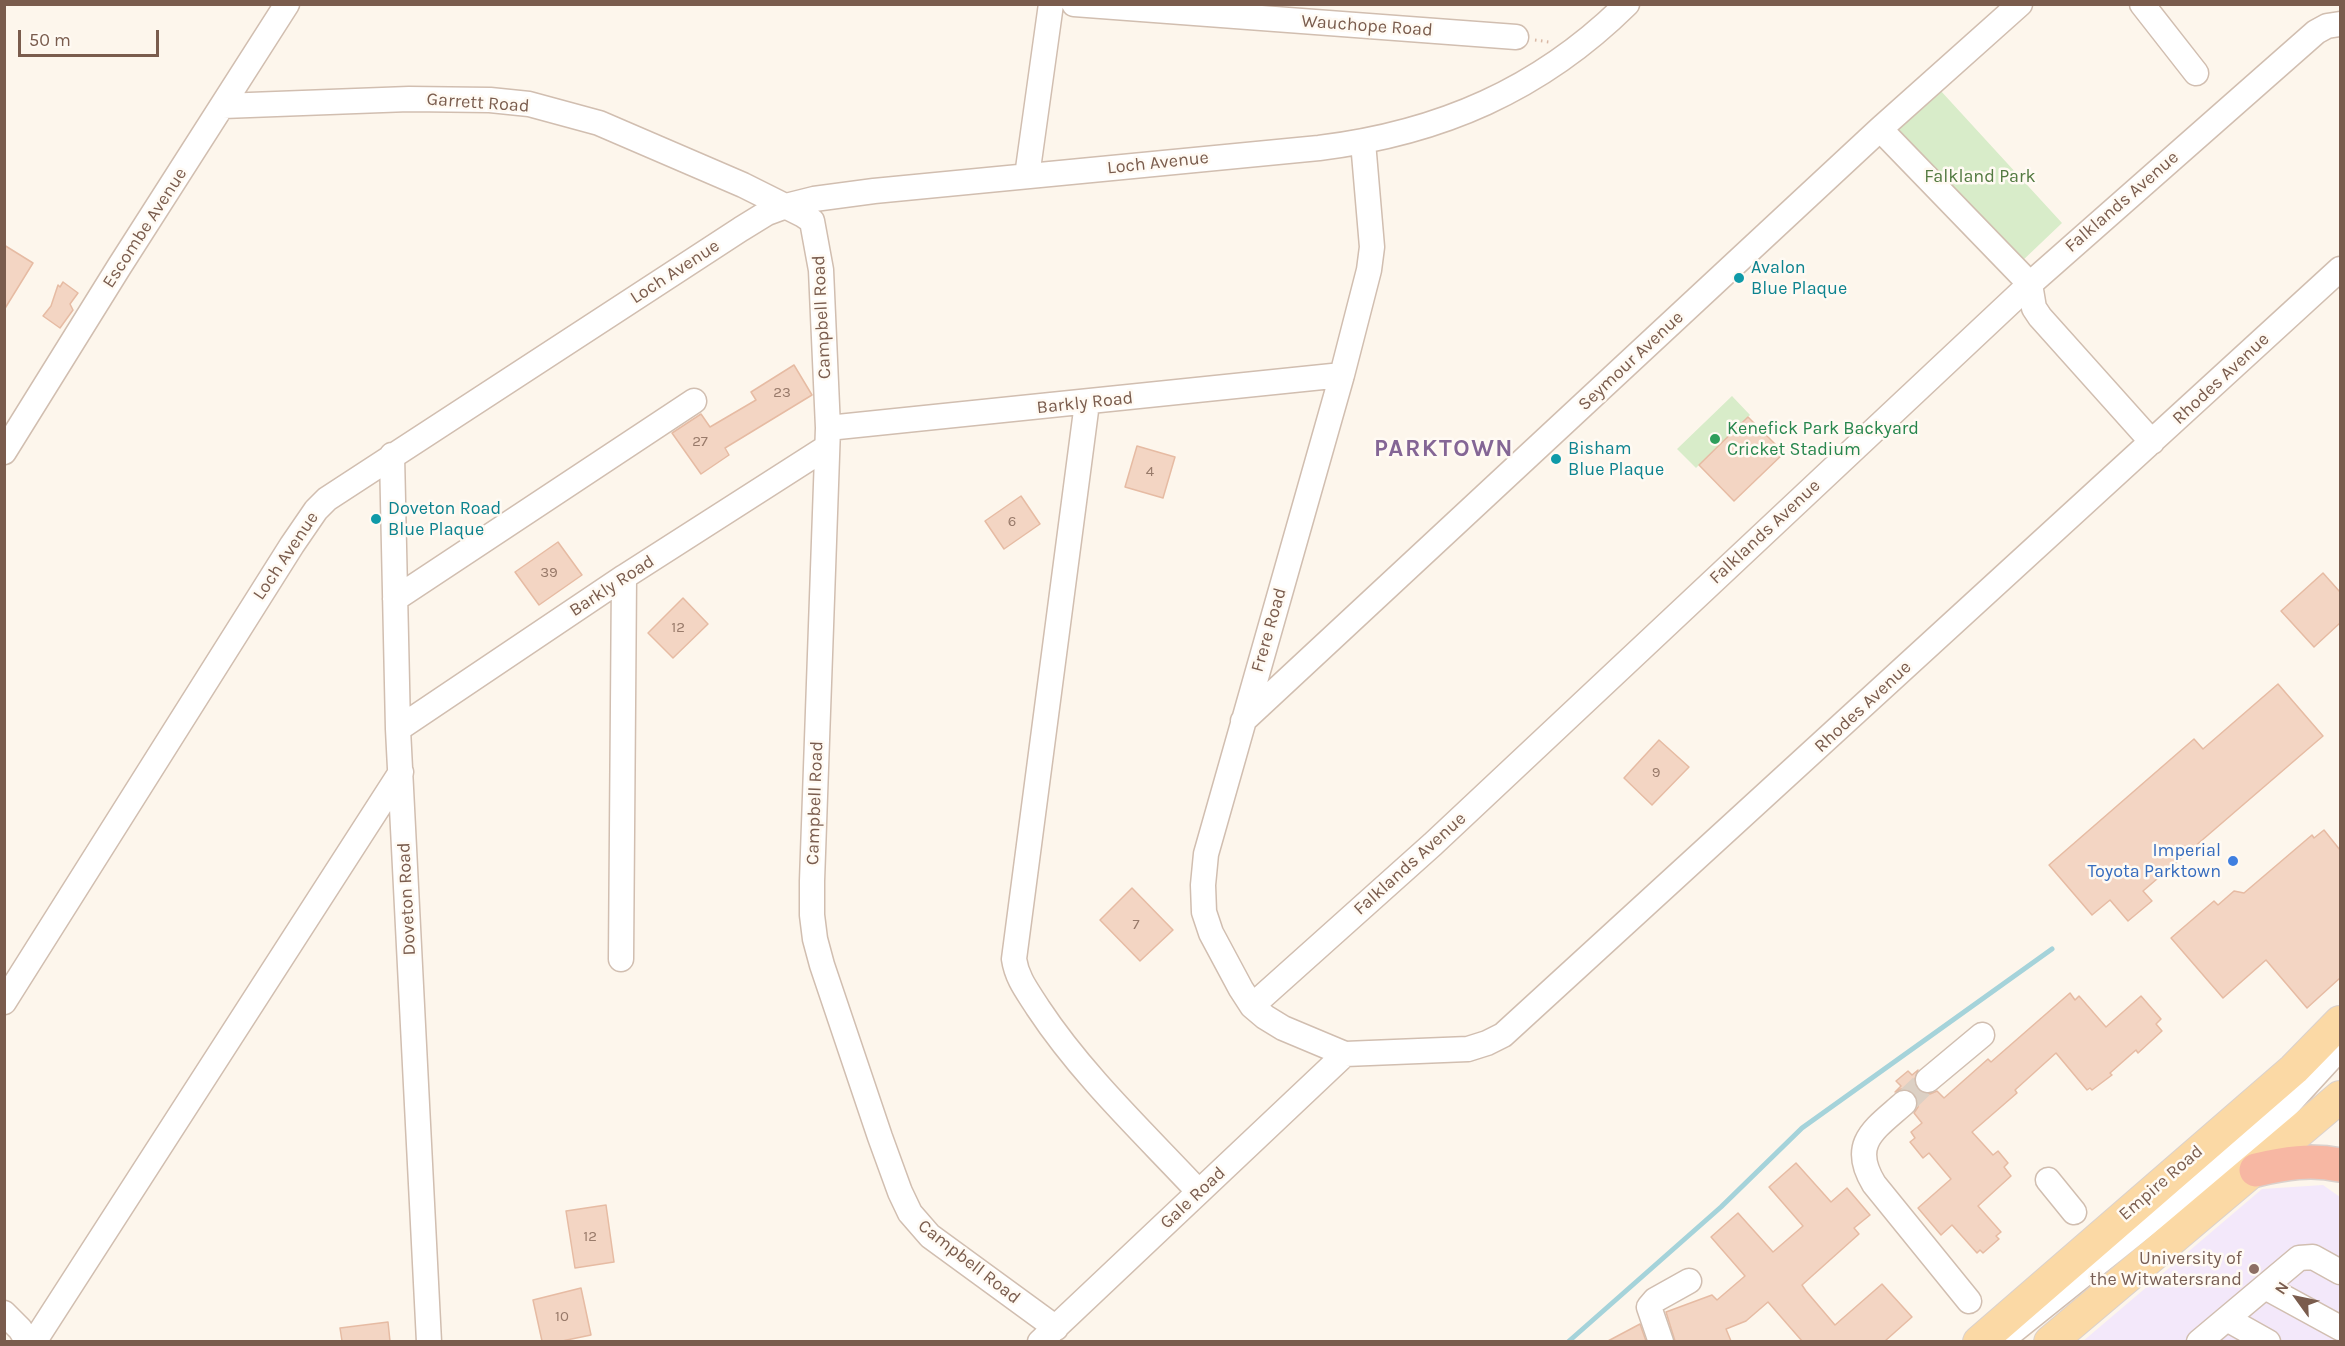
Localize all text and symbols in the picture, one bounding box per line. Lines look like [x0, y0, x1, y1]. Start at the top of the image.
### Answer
street label: Wauchope Road [1301, 11, 1433, 41]
scale bar [21, 18, 162, 56]
text: 50 m [29, 29, 71, 51]
street label: Garrett Road [426, 89, 530, 117]
street label: Loch Avenue [1106, 147, 1210, 179]
street label: Falklands Avenue [2061, 147, 2183, 257]
street label: Escombe Avenue [98, 164, 192, 292]
park label: Falkland Park [1924, 166, 2036, 188]
street label: Loch Avenue [626, 235, 724, 309]
street label: Campbell Road [808, 255, 836, 379]
place label: Avalon Blue Plaque [1751, 257, 1847, 300]
marker: Avalon Blue Plaque [1732, 271, 1746, 285]
street label: Seymour Avenue [1574, 307, 1688, 415]
street label: Rhodes Avenue [2168, 329, 2274, 429]
house number: 23 [773, 384, 791, 402]
street label: Barkly Road [1036, 387, 1134, 419]
place label: Kenefick Park Backyard Cricket Stadium [1727, 418, 1919, 460]
marker: Kenefick Park Backyard Cricket Stadium [1708, 432, 1722, 446]
house number: 27 [692, 433, 708, 451]
district label: PARKTOWN [1374, 435, 1514, 463]
place label: Bisham Blue Plaque [1568, 438, 1664, 480]
marker: Bisham Blue Plaque [1549, 452, 1563, 466]
house number: 4 [1146, 463, 1154, 481]
street label: Falklands Avenue [1705, 475, 1825, 589]
place label: Doveton Road Blue Plaque [388, 498, 501, 540]
street label: Loch Avenue [249, 508, 323, 604]
marker: Doveton Road Blue Plaque [369, 512, 383, 526]
house number: 6 [1008, 513, 1016, 531]
street label: Barkly Road [565, 551, 659, 621]
house number: 39 [540, 564, 558, 582]
street label: Frere Road [1247, 585, 1291, 675]
house number: 12 [671, 619, 685, 637]
street label: Rhodes Avenue [1810, 657, 1916, 757]
street label: Campbell Road [802, 741, 828, 865]
house number: 9 [1652, 764, 1660, 782]
street label: Falklands Avenue [1349, 808, 1471, 920]
place label: Imperial Toyota Parktown [2087, 840, 2221, 882]
street label: Doveton Road [393, 842, 421, 956]
marker: Imperial Toyota Parktown [2226, 854, 2240, 868]
house number: 7 [1132, 916, 1140, 934]
street label: Empire Road [2115, 1141, 2207, 1225]
street label: Gale Road [1156, 1162, 1230, 1234]
street label: Campbell Road [913, 1215, 1025, 1309]
house number: 12 [583, 1228, 597, 1246]
place label: University of the Witwatersrand [2090, 1248, 2242, 1290]
marker: University of the Witwatersrand [2247, 1262, 2261, 1276]
north arrow [2267, 1268, 2327, 1328]
text: N [2270, 1278, 2293, 1298]
house number: 10 [555, 1308, 569, 1326]

